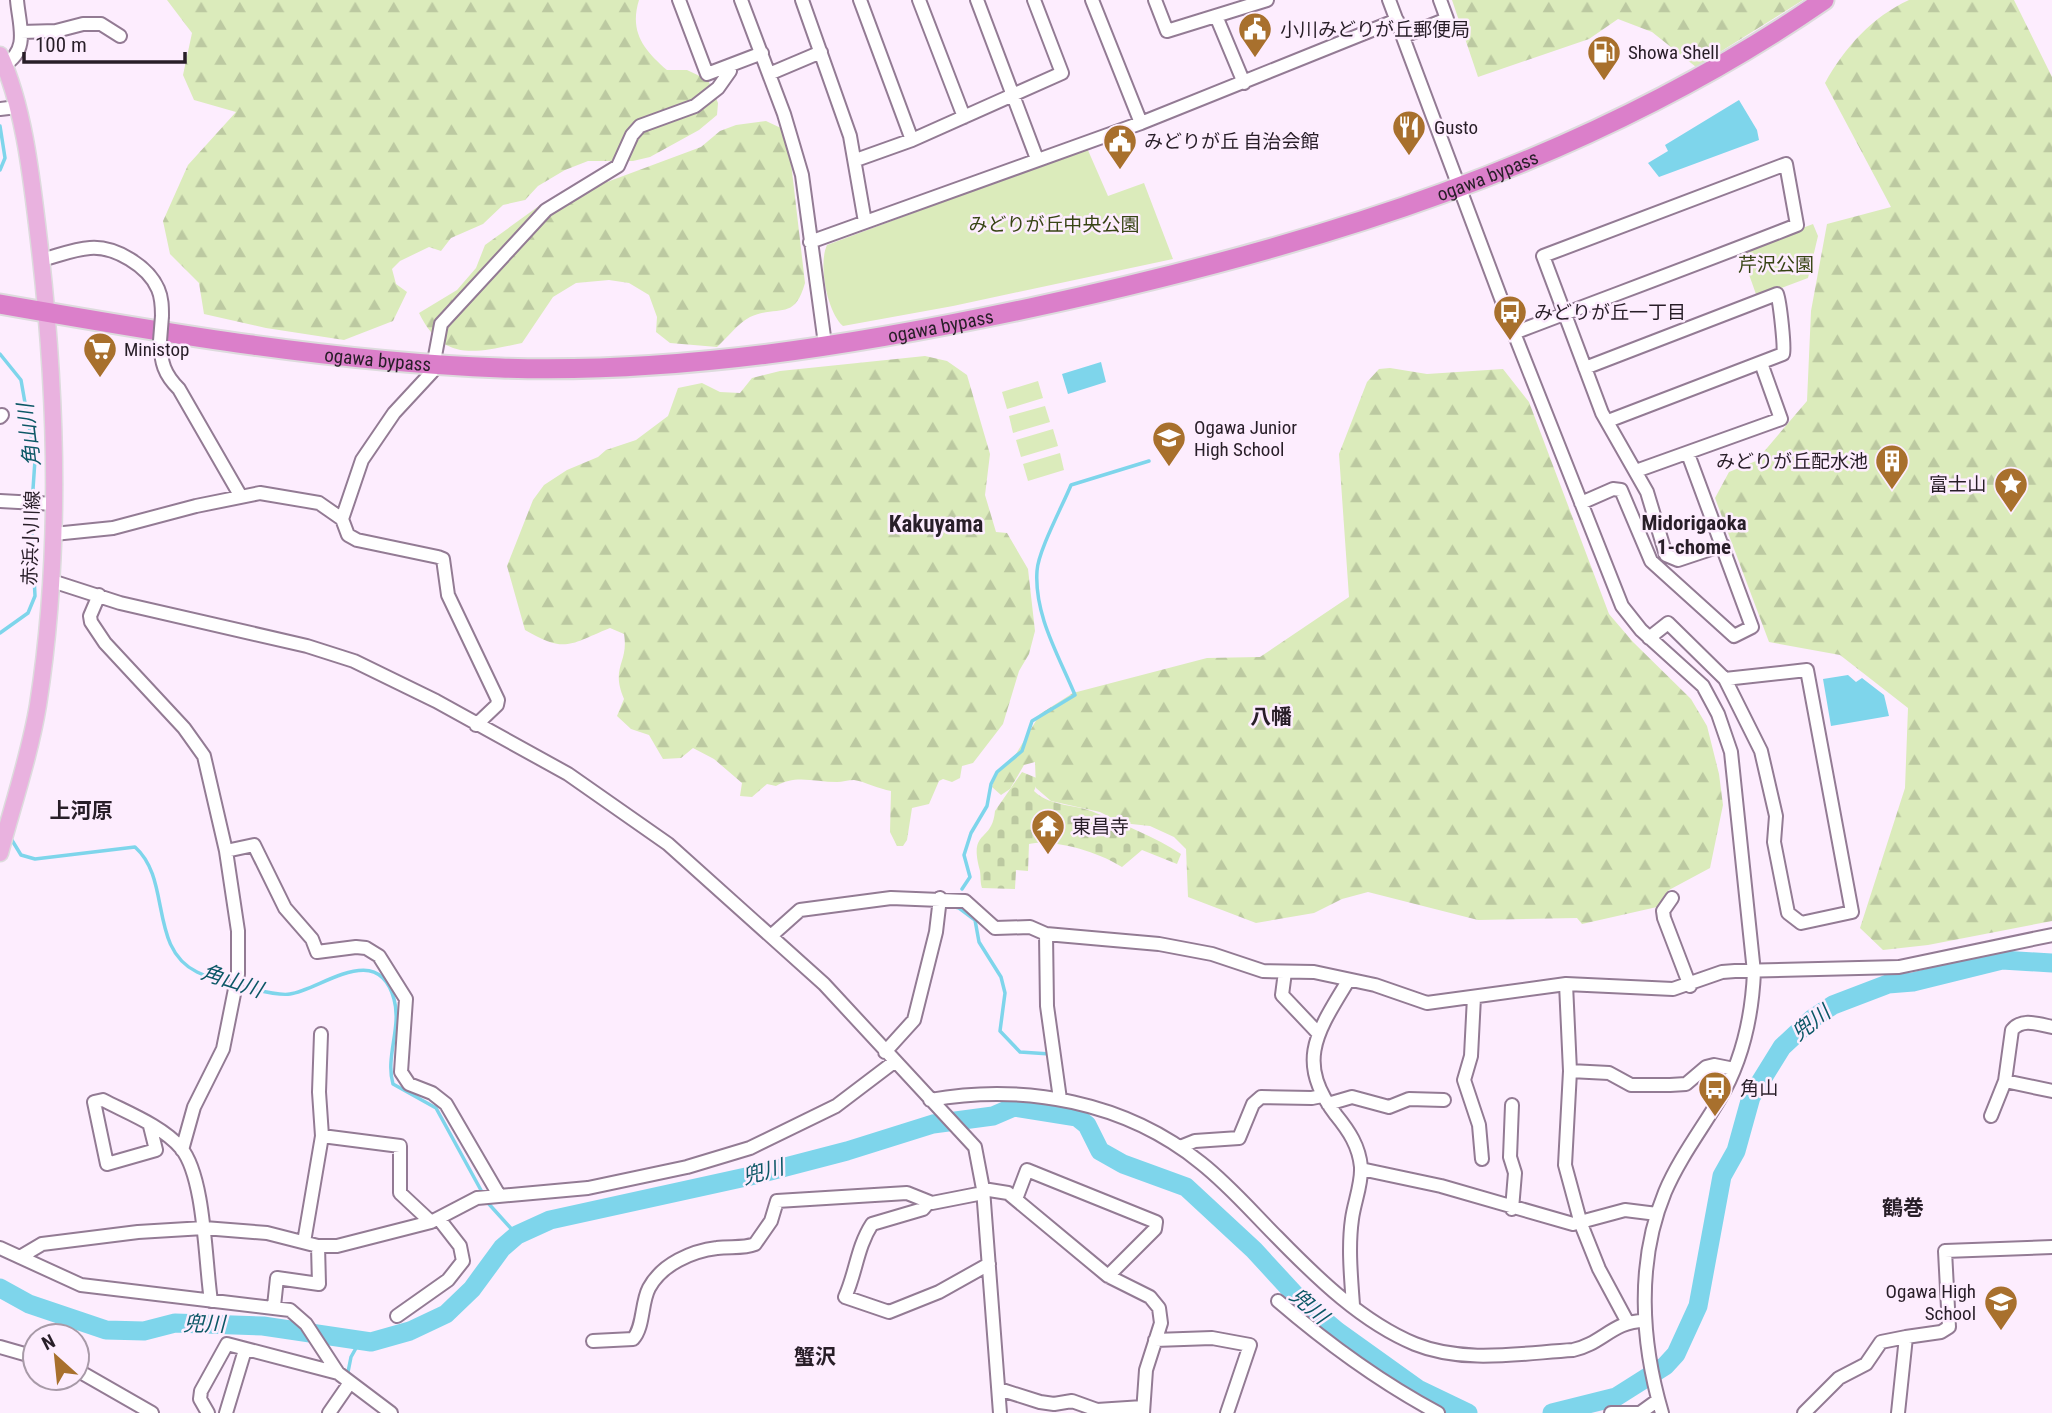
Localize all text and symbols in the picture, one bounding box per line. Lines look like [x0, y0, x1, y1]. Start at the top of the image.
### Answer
public building icon: 小川みどりが丘郵便局 [1236, 10, 1274, 59]
place label: 小川みどりが丘郵便局 [1280, 18, 1470, 41]
scale bar [24, 21, 186, 65]
text: 100 m [35, 33, 87, 57]
fuel station icon: Showa Shell [1585, 33, 1623, 82]
place label: Showa Shell [1628, 41, 1719, 64]
restaurant icon: Gusto [1390, 108, 1428, 157]
place label: Gusto [1434, 116, 1478, 139]
public building icon: みどりが丘 自治会館 [1101, 122, 1139, 171]
place label: みどりが丘 自治会館 [1144, 130, 1319, 153]
street label: ogawa bypass [1434, 145, 1542, 206]
park label: みどりが丘中央公園 [968, 213, 1140, 236]
park label: 芹沢公園 [1738, 253, 1814, 276]
bus stop icon: みどりが丘一丁目 [1491, 293, 1529, 342]
place label: みどりが丘一丁目 [1534, 301, 1686, 324]
street label: ogawa bypass [886, 304, 995, 347]
supermarket icon: Ministop [81, 330, 119, 379]
place label: Ministop [124, 338, 189, 361]
street label: ogawa bypass [323, 343, 432, 376]
water label: 角山川 [13, 400, 45, 468]
place label: Ogawa Junior High School [1194, 416, 1297, 461]
school or university icon: Ogawa Junior High School [1150, 419, 1188, 468]
building icon: みどりが丘配水池 [1873, 442, 1911, 491]
place label: みどりが丘配水池 [1716, 450, 1868, 473]
place icon: 富士山 [1992, 465, 2030, 514]
place label: 富士山 [1929, 473, 1986, 496]
street label: 赤浜小川線 [18, 490, 44, 586]
district label: Kakuyama [889, 511, 983, 538]
district label: Midorigaoka 1-chome [1641, 511, 1747, 559]
district label: 八幡 [1250, 705, 1292, 729]
district label: 上河原 [50, 799, 113, 823]
temple icon: 東昌寺 [1029, 807, 1067, 856]
place label: 東昌寺 [1072, 815, 1129, 838]
water label: 角山川 [198, 960, 268, 1003]
water label: 兜川 [1787, 999, 1837, 1045]
bus stop icon: 角山 [1696, 1069, 1734, 1118]
place label: 角山 [1740, 1077, 1778, 1100]
water label: 兜川 [740, 1154, 788, 1189]
district label: 鶴巻 [1882, 1196, 1924, 1220]
place label: Ogawa High School [1886, 1280, 1976, 1325]
water label: 兜川 [1285, 1283, 1334, 1330]
school or university icon: Ogawa High School [1982, 1283, 2020, 1332]
water label: 兜川 [183, 1312, 227, 1336]
north arrow [21, 1322, 91, 1392]
text: N [38, 1329, 59, 1355]
district label: 蟹沢 [794, 1345, 836, 1369]

